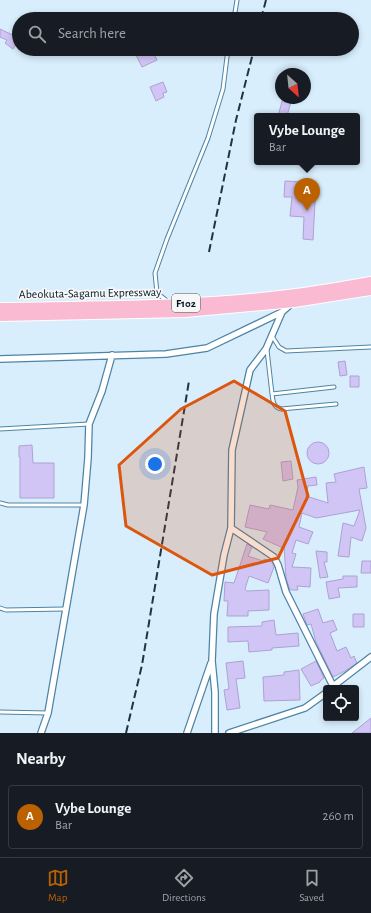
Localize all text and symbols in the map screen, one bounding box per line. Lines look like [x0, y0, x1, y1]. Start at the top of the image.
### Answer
search box [12, 12, 359, 56]
icon: search [26, 23, 48, 45]
text: Search here [58, 26, 126, 41]
north arrow [275, 68, 311, 104]
popup [254, 113, 360, 165]
text: Vybe Lounge [269, 123, 345, 138]
text: Bar [269, 141, 286, 154]
pin: A [294, 178, 320, 211]
street label: Abeokuta-Sagamu Expressway [19, 286, 161, 301]
road number: F102 [172, 294, 200, 312]
your location [145, 454, 165, 474]
map controls [323, 685, 359, 721]
button: locate [323, 685, 359, 721]
text: Nearby [16, 750, 66, 767]
text: Vybe Lounge [55, 801, 131, 816]
text: A [26, 810, 34, 823]
text: 260 m [323, 810, 354, 823]
text: Bar [55, 819, 72, 832]
tab: Map [47, 867, 69, 904]
tab: Directions [162, 867, 206, 904]
tab: Saved [299, 867, 324, 904]

